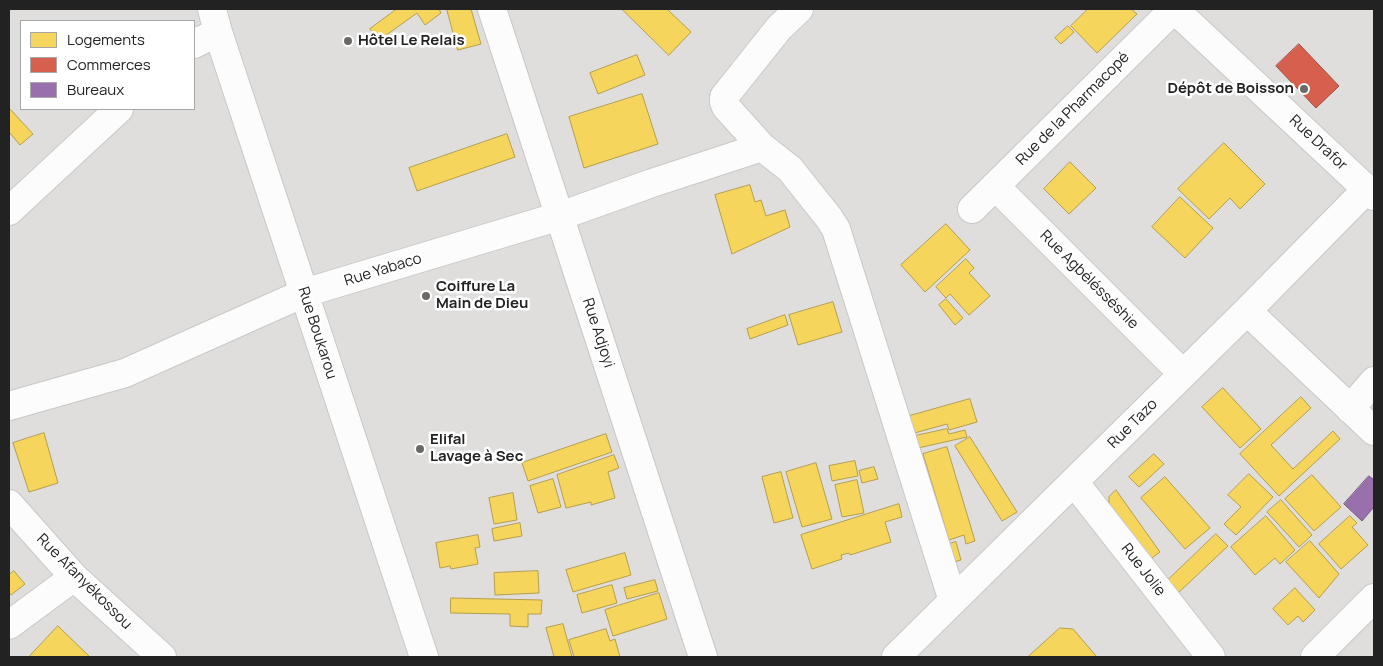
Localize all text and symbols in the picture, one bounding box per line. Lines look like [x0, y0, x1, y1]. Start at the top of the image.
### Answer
legend [20, 20, 195, 110]
text: Logements [67, 29, 145, 50]
place label: Hôtel Le Relais [358, 32, 465, 50]
marker: Hôtel Le Relais [342, 35, 354, 47]
street label: Rue de la Pharmacopé [1013, 49, 1133, 169]
text: Commerces [67, 54, 151, 75]
text: Bureaux [67, 79, 124, 100]
place label: Dépôt de Boisson [1168, 80, 1294, 98]
marker: Dépôt de Boisson [1298, 83, 1310, 95]
street label: Rue Drafor [1285, 112, 1351, 174]
street label: Rue Agbélésséshie [1036, 227, 1142, 333]
street label: Rue Yabaco [342, 250, 424, 290]
place label: Coiffure La Main de Dieu [436, 278, 528, 313]
street label: Rue Boukarou [294, 285, 340, 381]
marker: Coiffure La Main de Dieu [420, 290, 432, 302]
street label: Rue Adjoyi [578, 296, 618, 370]
street label: Rue Tazo [1105, 396, 1161, 452]
place label: Elifal Lavage à Sec [430, 431, 523, 466]
marker: Elifal Lavage à Sec [414, 443, 426, 455]
street label: Rue Afanyékossou [33, 531, 135, 633]
street label: Rue Jolie [1117, 540, 1169, 600]

